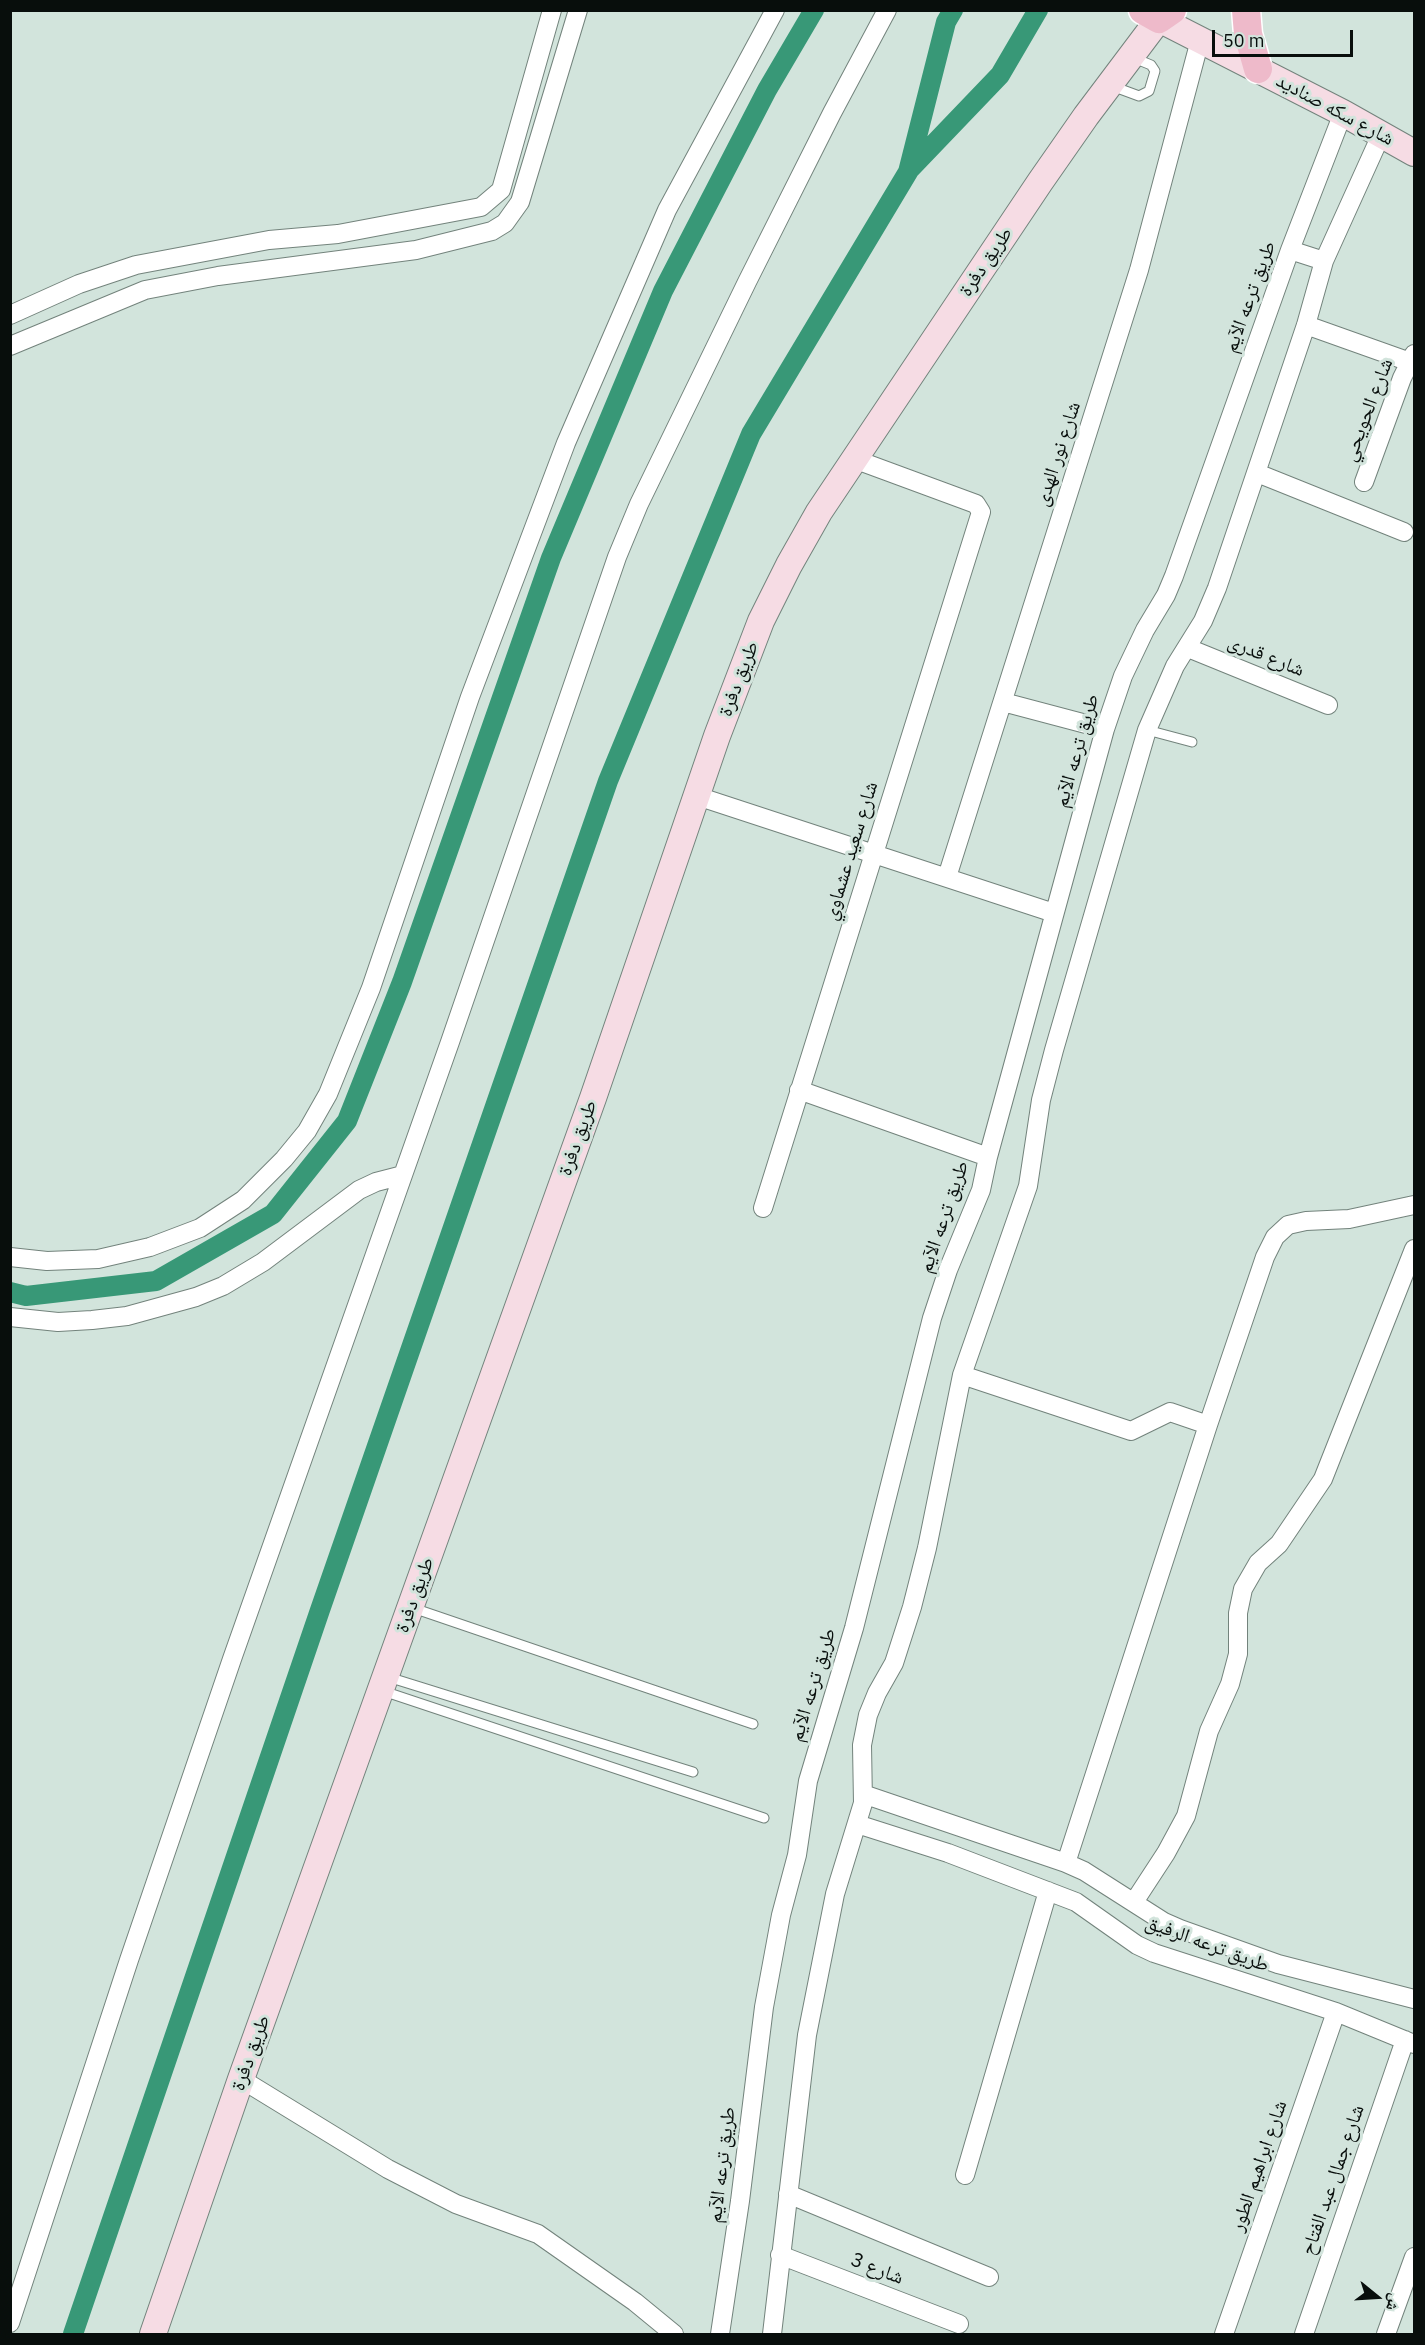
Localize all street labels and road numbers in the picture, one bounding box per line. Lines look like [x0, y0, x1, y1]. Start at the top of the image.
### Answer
street label: شارع سكه صناديد [1272, 69, 1398, 151]
street label: طريق دفرة [954, 223, 1018, 301]
street label: طريق ترعه الآيم [1219, 238, 1281, 356]
street label: شارع الحويحي [1337, 355, 1399, 465]
street label: شارع نور الهدى [1030, 399, 1086, 509]
street label: شارع قدرى [1224, 630, 1308, 682]
street label: طريق دفرة [714, 638, 764, 720]
street label: طريق ترعه الآيم [1049, 691, 1105, 811]
street label: شارع سعيد عشماوي [818, 779, 884, 923]
street label: طريق دفرة [553, 1097, 603, 1179]
street label: طريق ترعه الآيم [914, 1158, 974, 1276]
street label: طريق دفرة [390, 1554, 440, 1636]
street label: طريق ترعه الآيم [784, 1626, 842, 1744]
street label: طريق ترعه الرفيق [1142, 1910, 1272, 1978]
street label: طريق دفرة [226, 2012, 276, 2094]
street label: شارع ابراهيم الطور [1225, 2097, 1293, 2235]
street label: شارع جمال عبد الفتاح [1296, 2102, 1370, 2258]
street label: طريق ترعه الآيم [703, 2105, 741, 2225]
street label: شارع 3 [847, 2248, 907, 2290]

